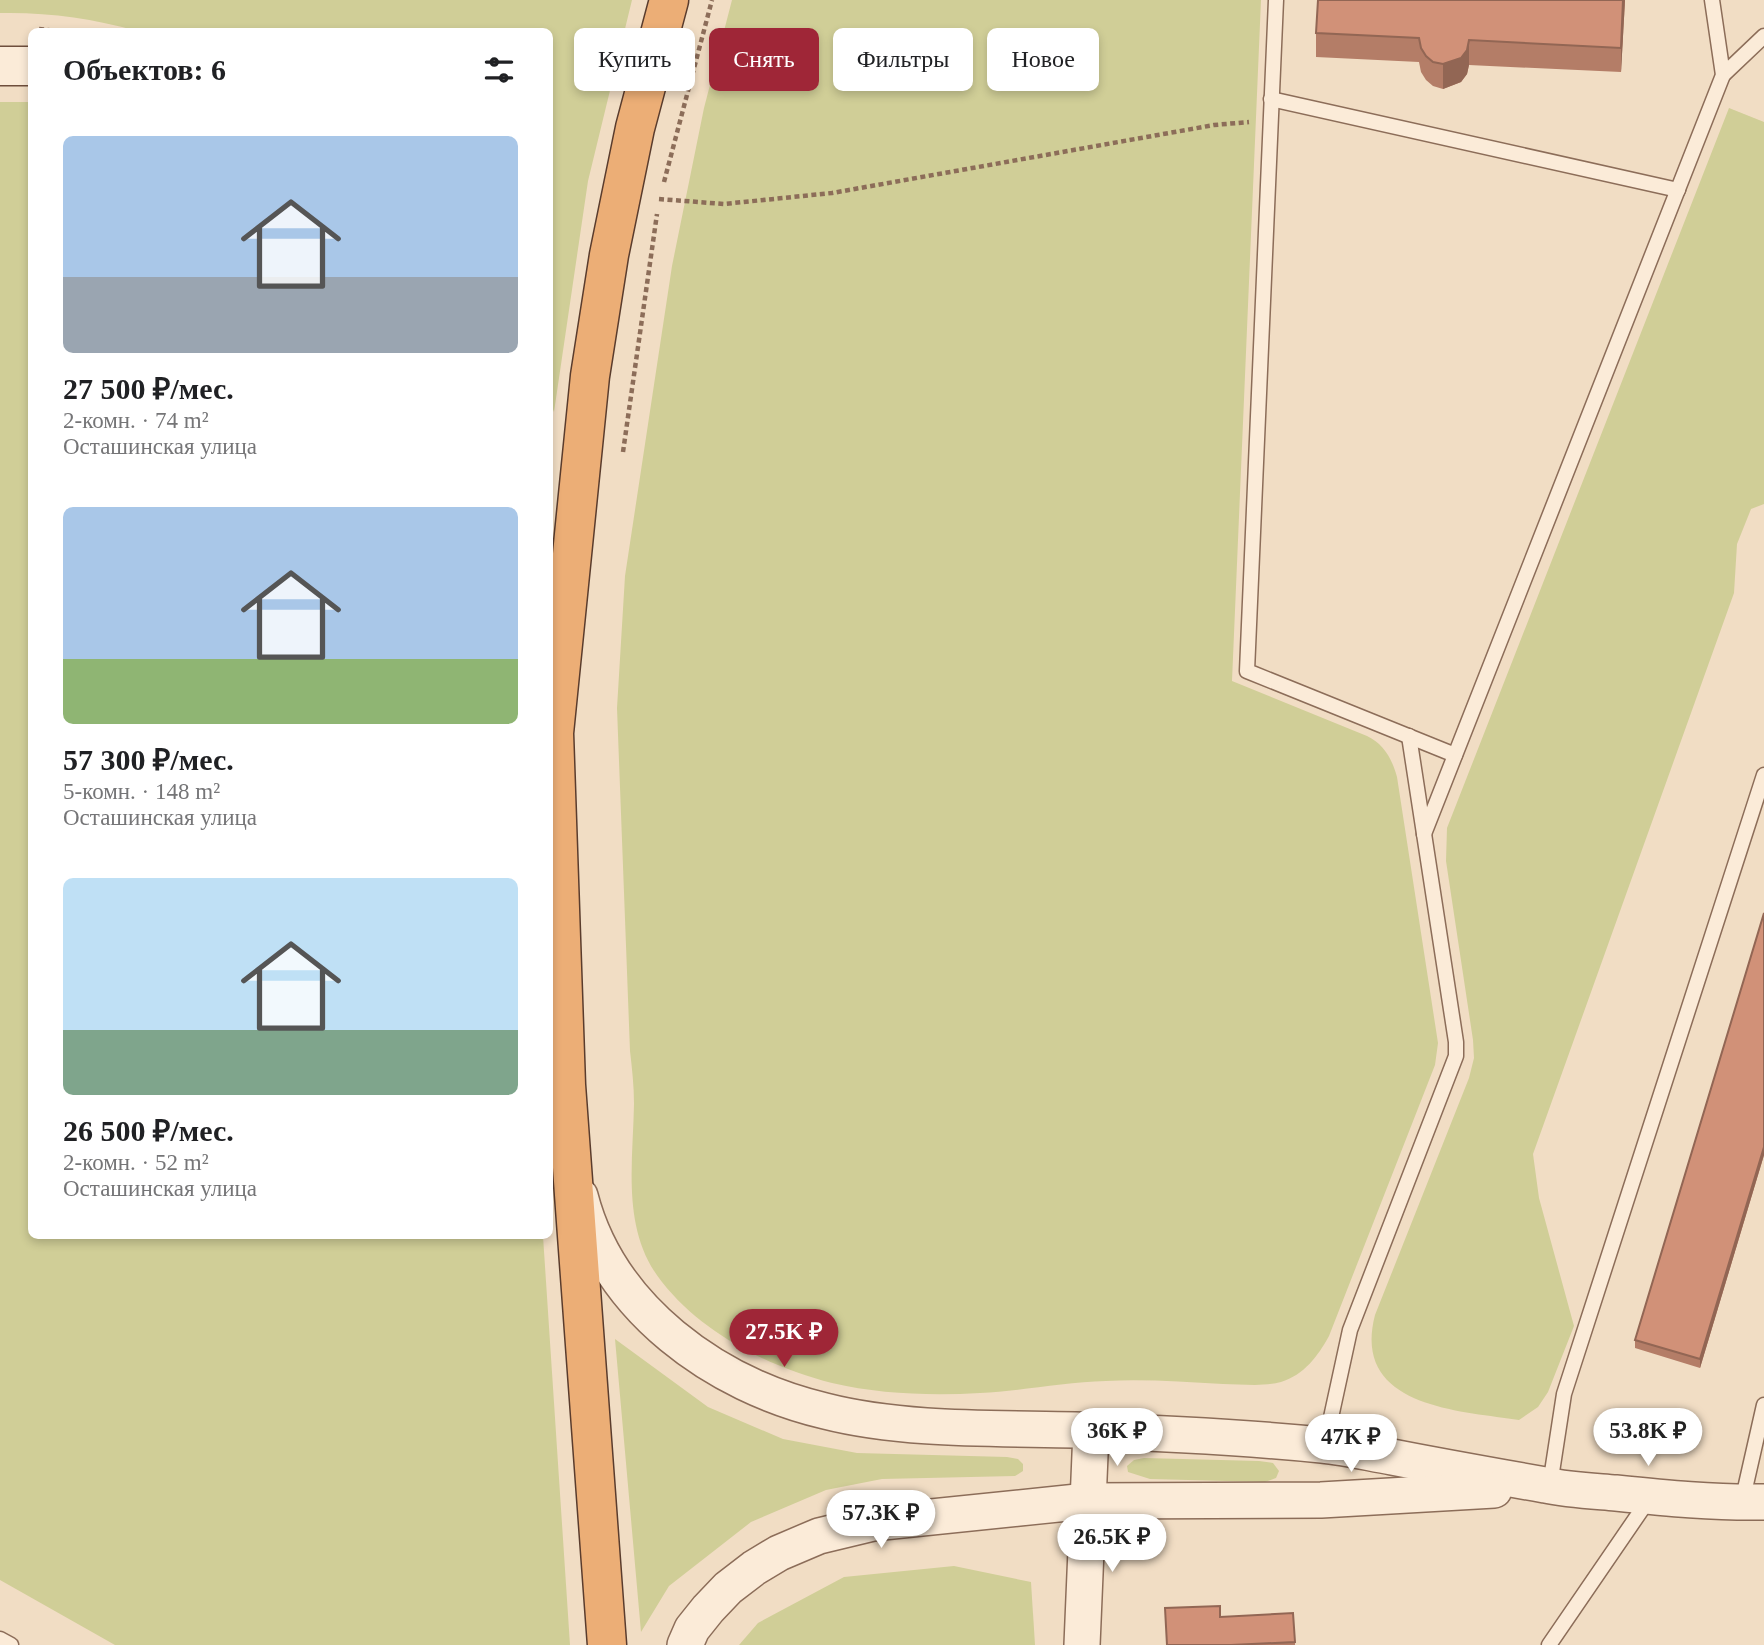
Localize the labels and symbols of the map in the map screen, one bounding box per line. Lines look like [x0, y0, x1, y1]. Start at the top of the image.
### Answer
pin: 27.5K ₽ [719, 1310, 849, 1369]
pin: 36K ₽ [1068, 1408, 1166, 1468]
pin: 53.8K ₽ [1583, 1408, 1713, 1468]
pin: 47K ₽ [1302, 1414, 1400, 1474]
pin: 57.3K ₽ [816, 1490, 946, 1550]
pin: 26.5K ₽ [1047, 1514, 1177, 1574]

